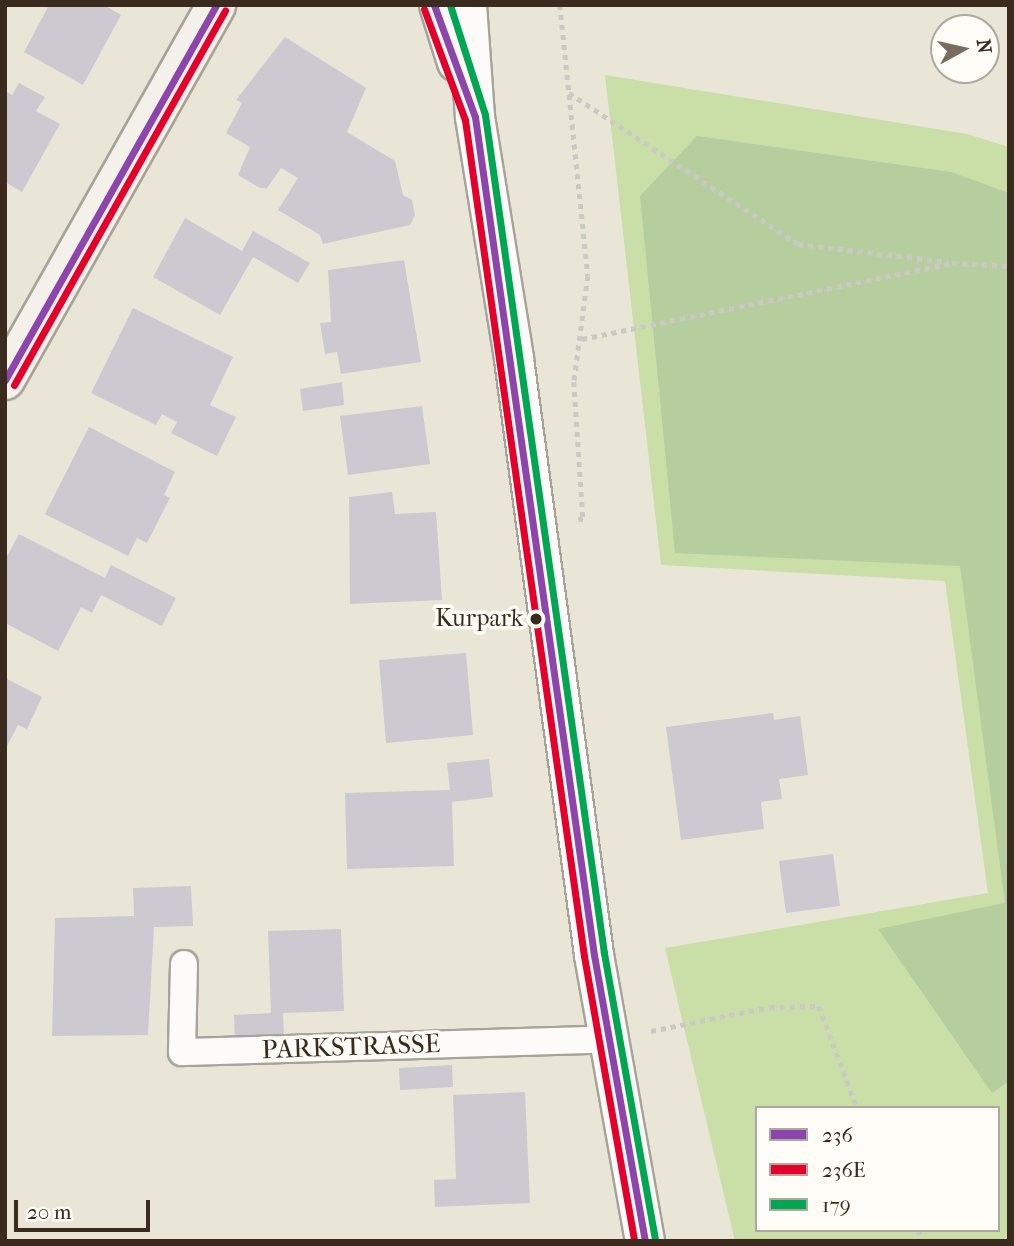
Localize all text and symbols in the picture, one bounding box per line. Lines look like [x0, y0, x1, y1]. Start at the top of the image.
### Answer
north arrow [930, 14, 1000, 84]
text: N [972, 38, 996, 55]
place label: Kurpark [435, 605, 523, 633]
marker: Kurpark [529, 612, 543, 626]
street label: PARKSTRASSE [261, 1028, 441, 1066]
legend [755, 1106, 1000, 1232]
text: 236 [822, 1123, 853, 1147]
text: 236E [822, 1158, 866, 1182]
scale bar [18, 1186, 154, 1230]
text: 179 [822, 1193, 851, 1217]
text: 20 m [27, 1200, 71, 1224]

